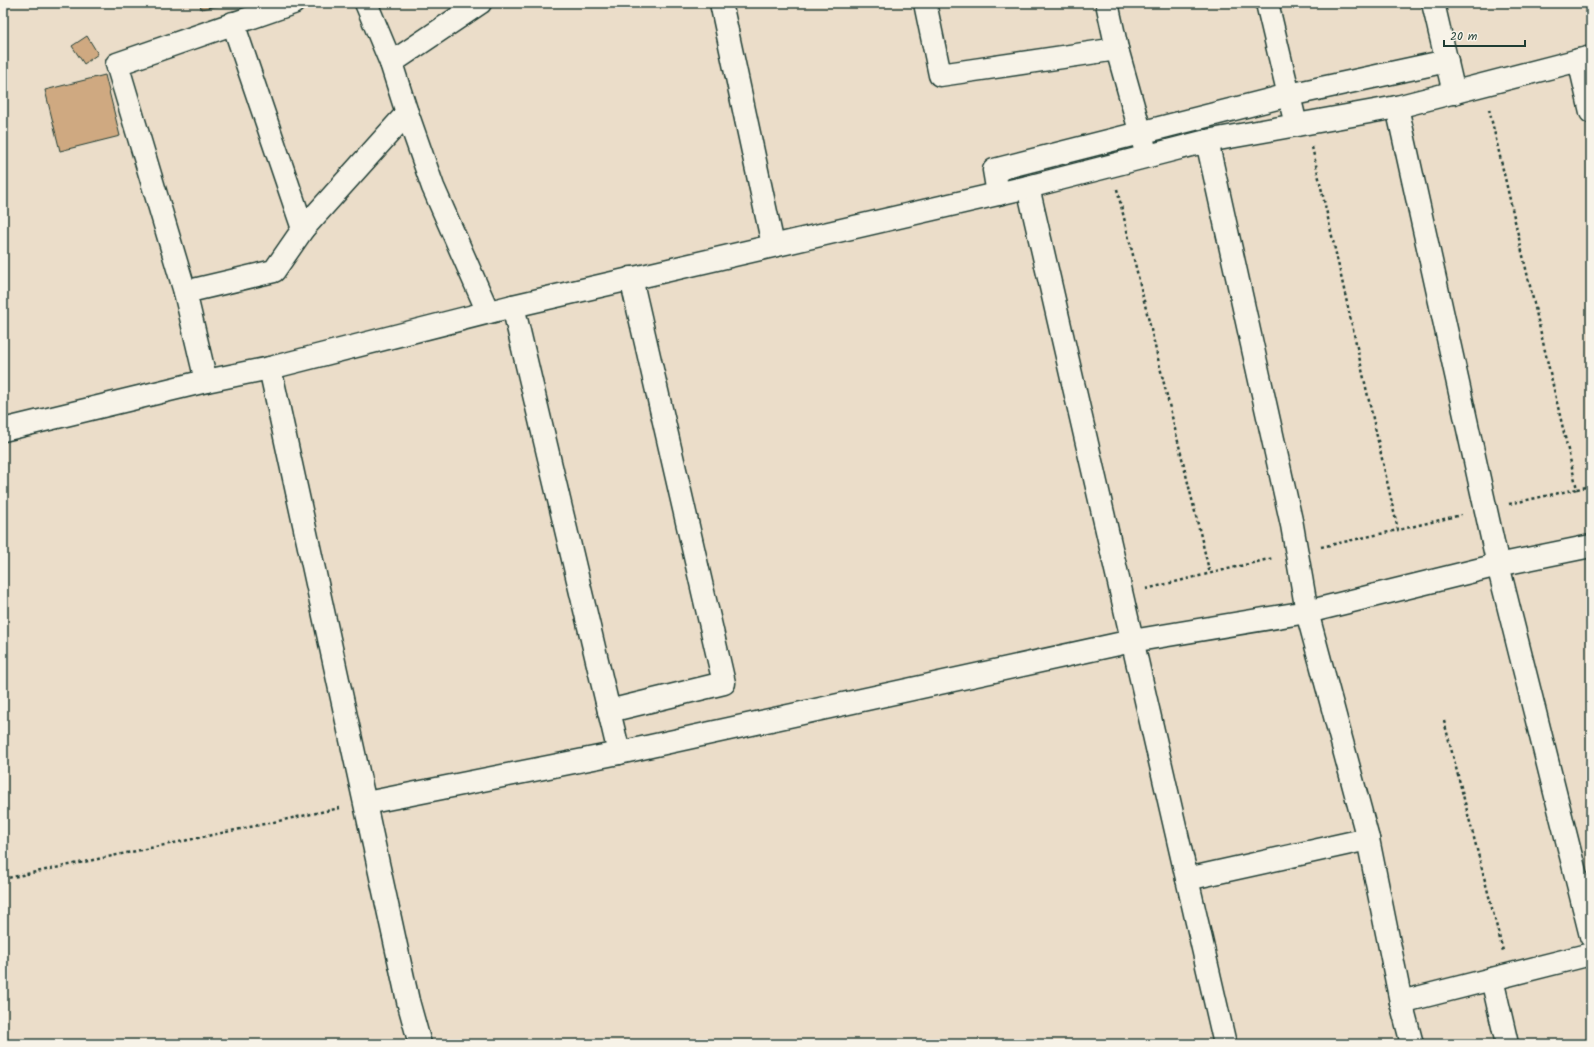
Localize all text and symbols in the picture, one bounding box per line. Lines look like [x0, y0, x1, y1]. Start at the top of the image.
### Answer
scale bar [1444, 22, 1525, 48]
text: 20 m [1450, 27, 1478, 46]

